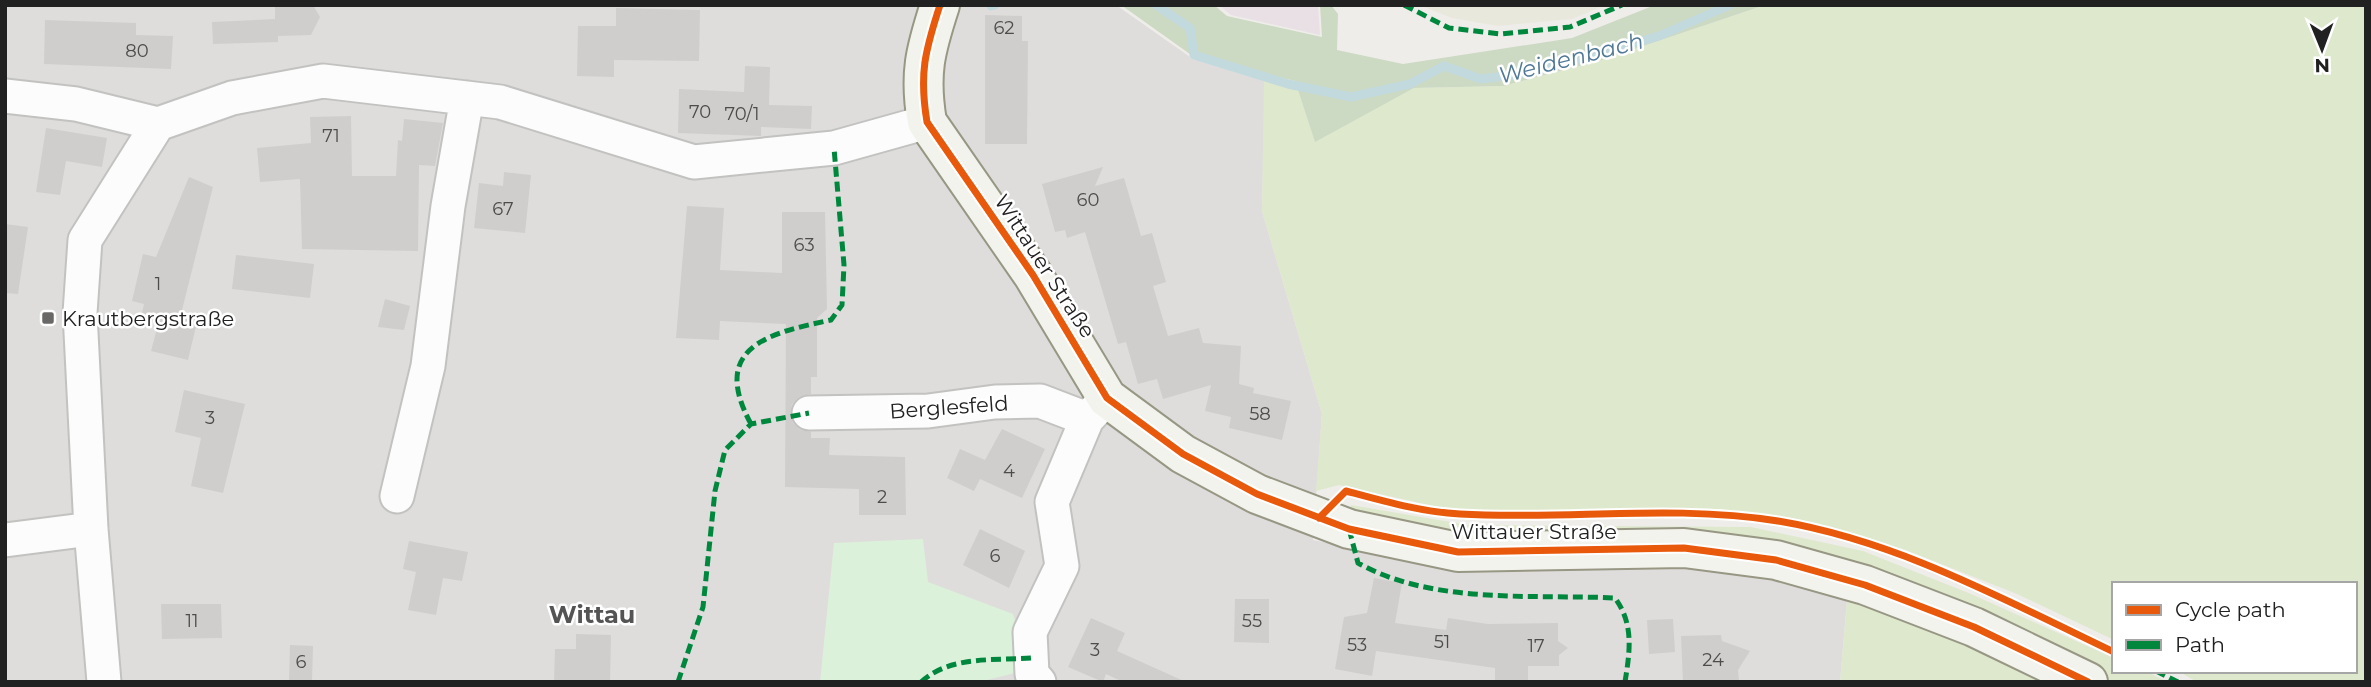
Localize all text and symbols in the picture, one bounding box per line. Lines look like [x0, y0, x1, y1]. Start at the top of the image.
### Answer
north arrow [2287, 14, 2357, 84]
house number: 62 [993, 17, 1015, 39]
water label: Weidenbach [1496, 26, 1646, 90]
house number: 80 [125, 40, 149, 62]
text: N [2314, 54, 2330, 77]
house number: 70 [689, 101, 711, 123]
house number: 70/1 [725, 103, 759, 125]
house number: 71 [322, 125, 340, 147]
house number: 60 [1077, 189, 1099, 211]
street label: Wittauer Straße [989, 190, 1101, 342]
house number: 67 [492, 198, 514, 220]
house number: 63 [793, 234, 815, 256]
house number: 1 [155, 273, 161, 295]
place label: Krautbergstraße [62, 306, 234, 331]
marker: Krautbergstraße [40, 310, 56, 326]
street label: Berglesfeld [889, 390, 1009, 424]
house number: 58 [1249, 403, 1271, 425]
house number: 3 [205, 407, 215, 429]
house number: 4 [1003, 460, 1015, 482]
house number: 2 [877, 486, 887, 508]
street label: Wittauer Straße [1451, 519, 1617, 544]
house number: 6 [990, 545, 1001, 567]
legend [2112, 582, 2357, 673]
text: Cycle path [2175, 597, 2286, 622]
district label: Wittau [549, 600, 635, 629]
house number: 11 [186, 610, 199, 632]
house number: 55 [1242, 610, 1262, 632]
house number: 51 [1434, 631, 1450, 653]
text: Path [2175, 632, 2225, 657]
house number: 53 [1347, 634, 1367, 656]
house number: 17 [1527, 635, 1545, 657]
house number: 3 [1090, 639, 1100, 661]
house number: 24 [1702, 649, 1724, 671]
house number: 6 [296, 651, 307, 673]

